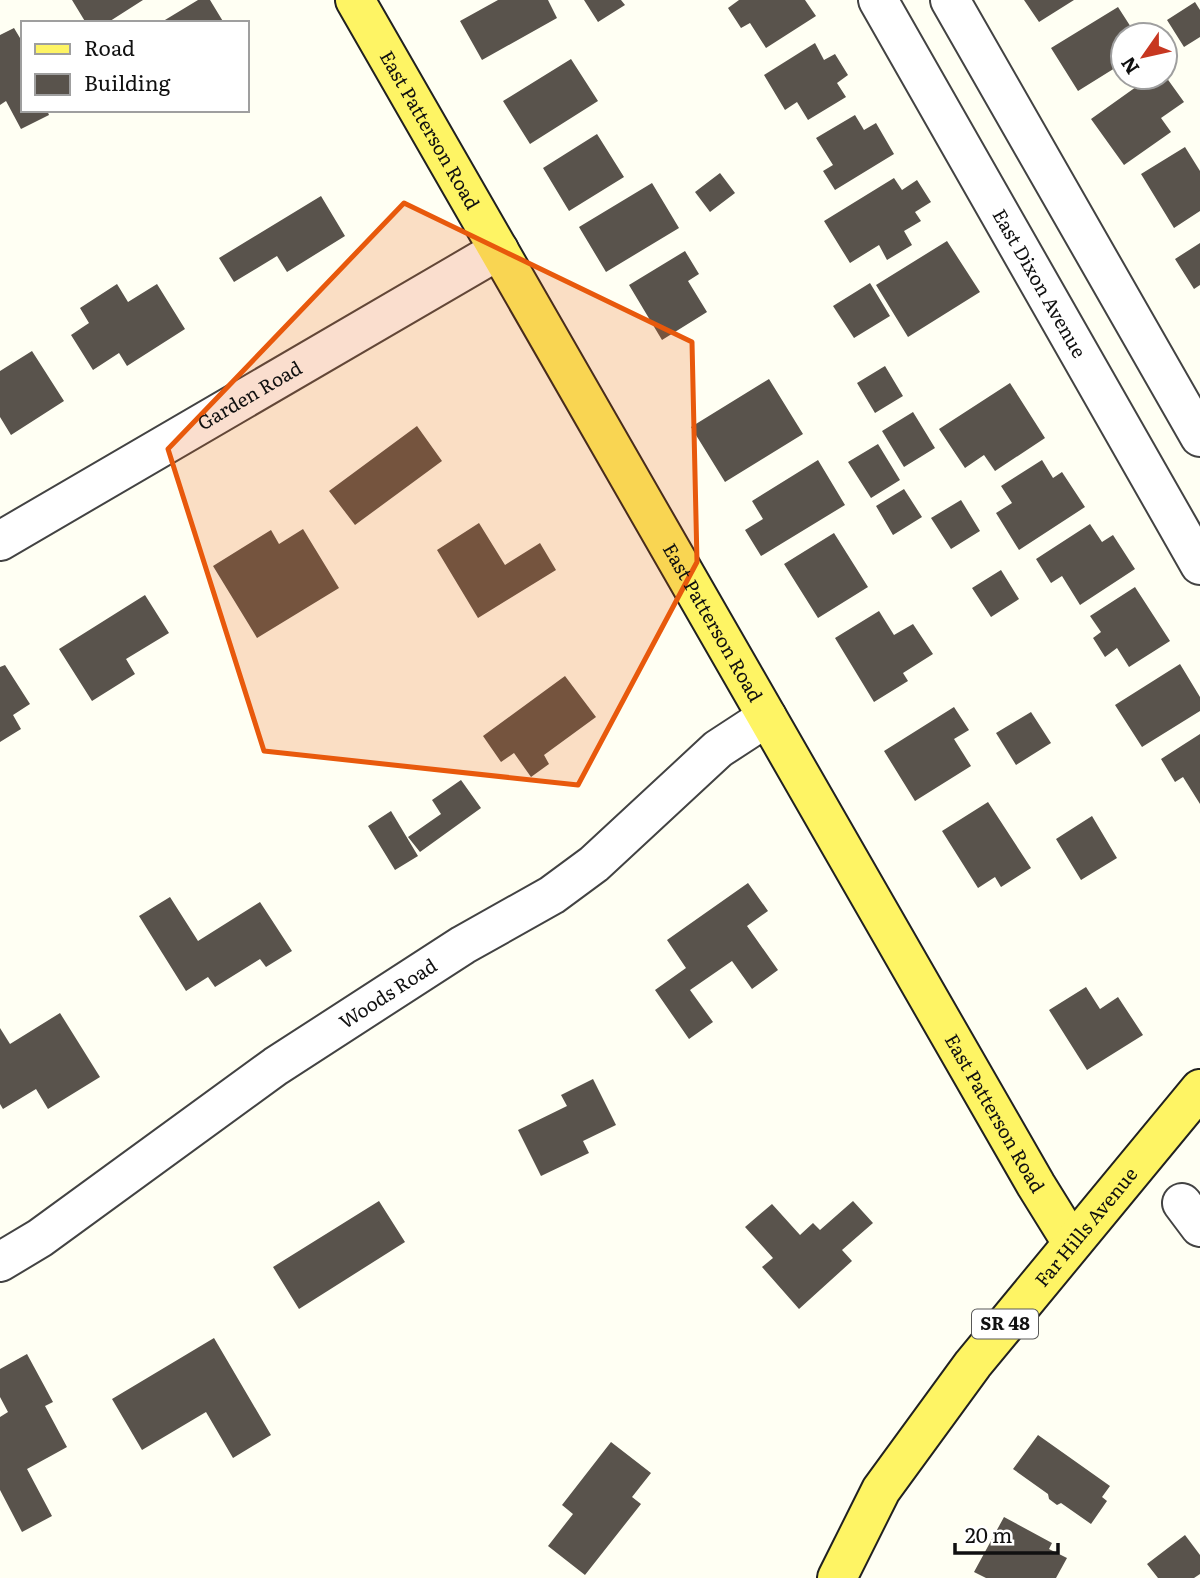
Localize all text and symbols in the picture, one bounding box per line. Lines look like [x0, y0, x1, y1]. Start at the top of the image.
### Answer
legend [21, 21, 248, 112]
north arrow [1109, 21, 1179, 91]
text: Road [84, 31, 135, 62]
street label: East Patterson Road [374, 45, 488, 215]
text: N [1113, 52, 1145, 81]
text: Building [84, 66, 171, 97]
street label: East Dixon Avenue [987, 203, 1094, 363]
street label: Garden Road [192, 353, 307, 436]
street label: East Patterson Road [657, 537, 771, 707]
street label: Woods Road [333, 950, 442, 1035]
street label: East Patterson Road [939, 1028, 1053, 1198]
street label: Far Hills Avenue [1027, 1160, 1143, 1292]
road number: SR 48 [972, 1310, 1038, 1338]
scale bar [955, 1512, 1058, 1556]
text: 20 m [965, 1518, 1012, 1549]

